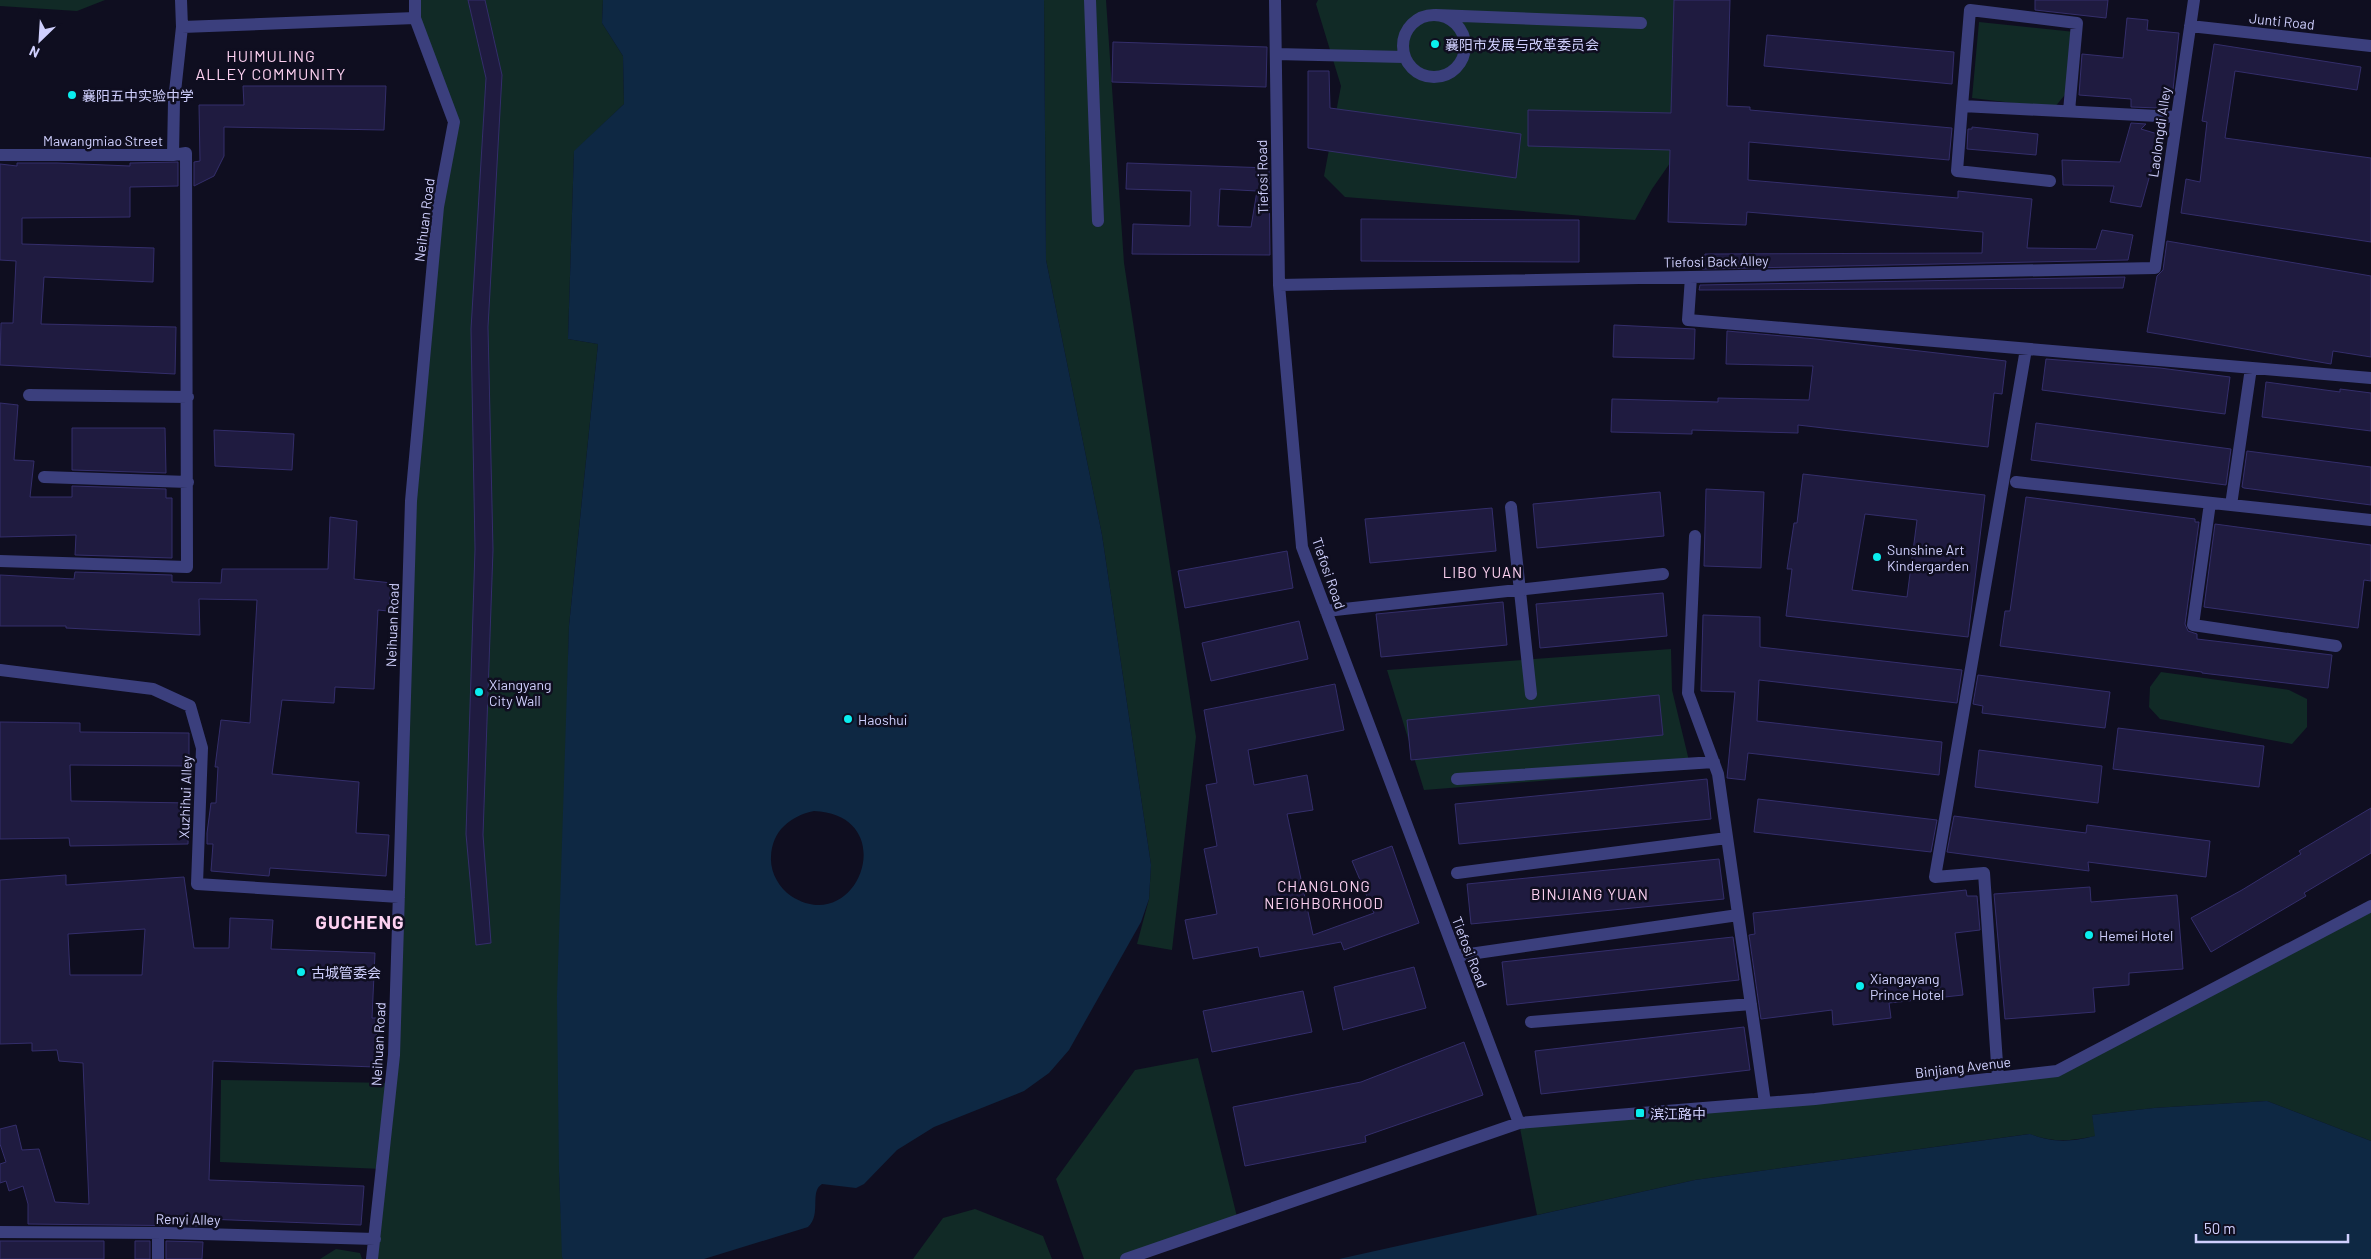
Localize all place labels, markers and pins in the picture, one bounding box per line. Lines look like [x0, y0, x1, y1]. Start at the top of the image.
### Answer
place label: 襄阳市发展与改革委员会 [1445, 36, 1599, 53]
marker: 襄阳市发展与改革委员会 [1429, 38, 1441, 50]
place label: 襄阳五中实验中学 [82, 87, 194, 104]
marker: 襄阳五中实验中学 [66, 89, 78, 101]
place label: Sunshine Art Kindergarden [1887, 541, 1969, 574]
marker: Sunshine Art Kindergarden [1871, 551, 1883, 563]
place label: Xiangyang City Wall [489, 676, 552, 709]
marker: Xiangyang City Wall [473, 686, 485, 698]
place label: Haoshui [858, 711, 907, 728]
marker: Haoshui [842, 713, 854, 725]
place label: Hemei Hotel [2099, 927, 2173, 944]
marker: Hemei Hotel [2083, 929, 2095, 941]
place label: 古城管委会 [311, 964, 381, 981]
marker: 古城管委会 [295, 966, 307, 978]
place label: Xiangayang Prince Hotel [1870, 970, 1944, 1003]
marker: Xiangayang Prince Hotel [1854, 980, 1866, 992]
place label: 滨江路中 [1650, 1105, 1706, 1122]
marker: 滨江路中 [1634, 1107, 1646, 1119]

